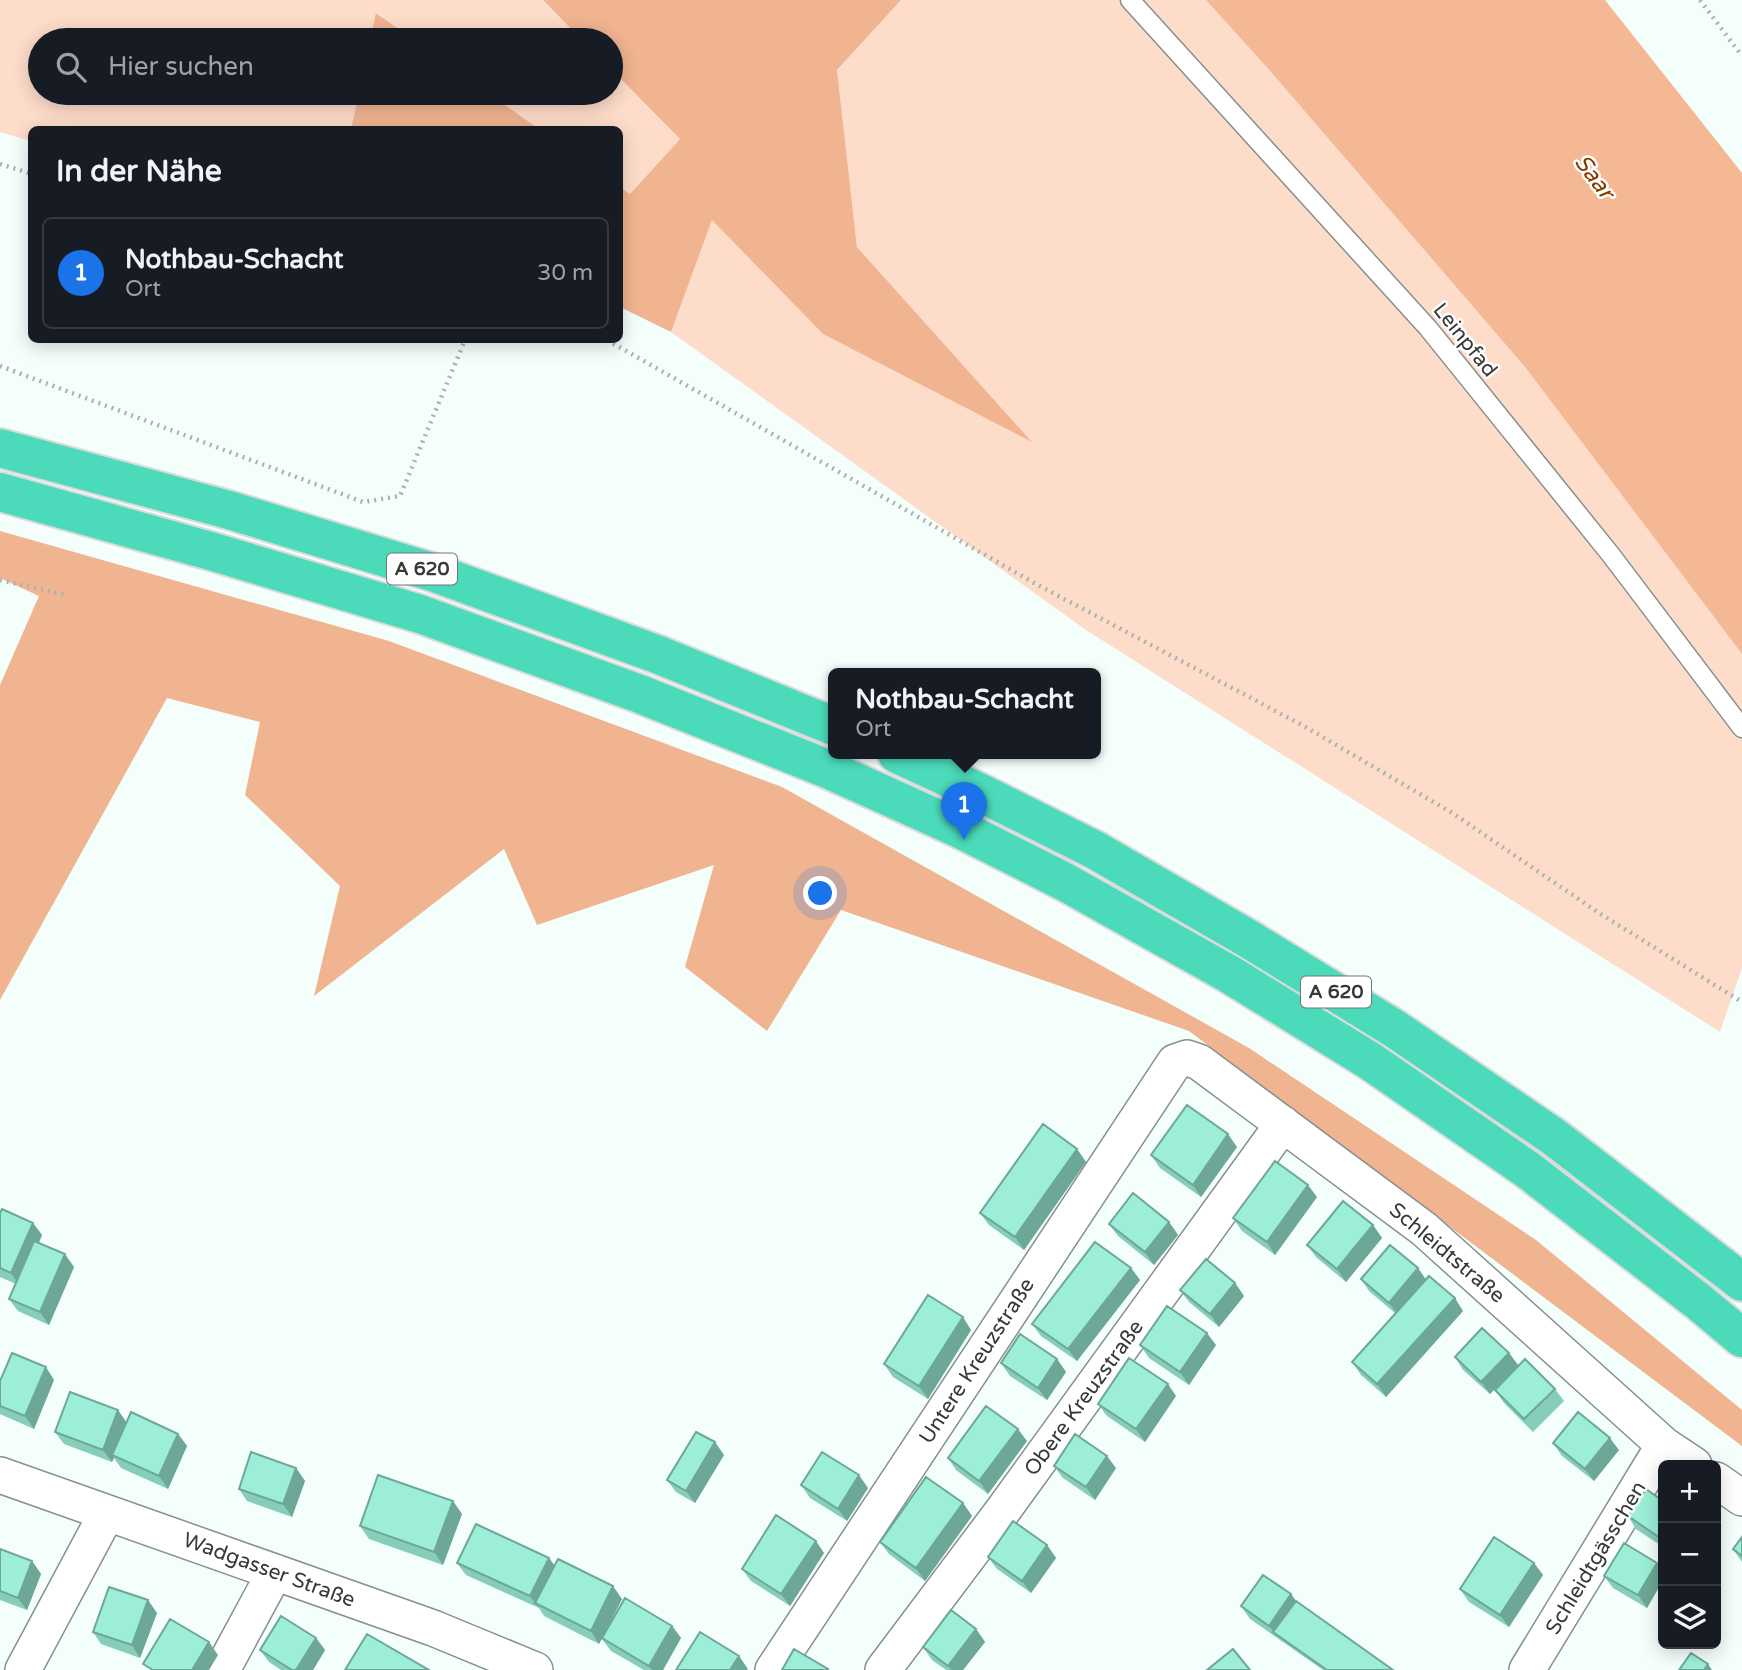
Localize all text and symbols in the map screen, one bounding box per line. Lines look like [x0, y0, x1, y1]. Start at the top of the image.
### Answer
search box [28, 28, 623, 105]
icon: search [52, 48, 90, 86]
text: Hier suchen [108, 51, 254, 82]
water label: Saar [1568, 149, 1622, 207]
text: In der Nähe [56, 153, 222, 190]
text: Nothbau-Schacht [125, 244, 343, 275]
text: 1 [74, 259, 88, 287]
text: 30 m [537, 259, 593, 287]
text: Ort [125, 275, 161, 303]
street label: Leinpfad [1428, 298, 1502, 382]
road number: A 620 [387, 554, 457, 584]
popup [828, 668, 1101, 759]
text: Nothbau-Schacht [855, 684, 1074, 715]
text: Ort [855, 715, 891, 743]
pin: 1 [941, 782, 987, 840]
your location [803, 876, 837, 910]
road number: A 620 [1301, 976, 1371, 1008]
street label: Schleidtstraße [1384, 1197, 1510, 1309]
street label: Untere Kreuzstraße [914, 1273, 1040, 1448]
street label: Obere Kreuzstraße [1019, 1315, 1149, 1481]
map controls [1658, 1460, 1721, 1649]
button: + [1658, 1460, 1721, 1523]
street label: Schleidtgässchen [1540, 1477, 1652, 1639]
button: − [1658, 1523, 1721, 1586]
street label: Wadgasser Straße [180, 1527, 358, 1613]
button: layers [1658, 1586, 1721, 1649]

